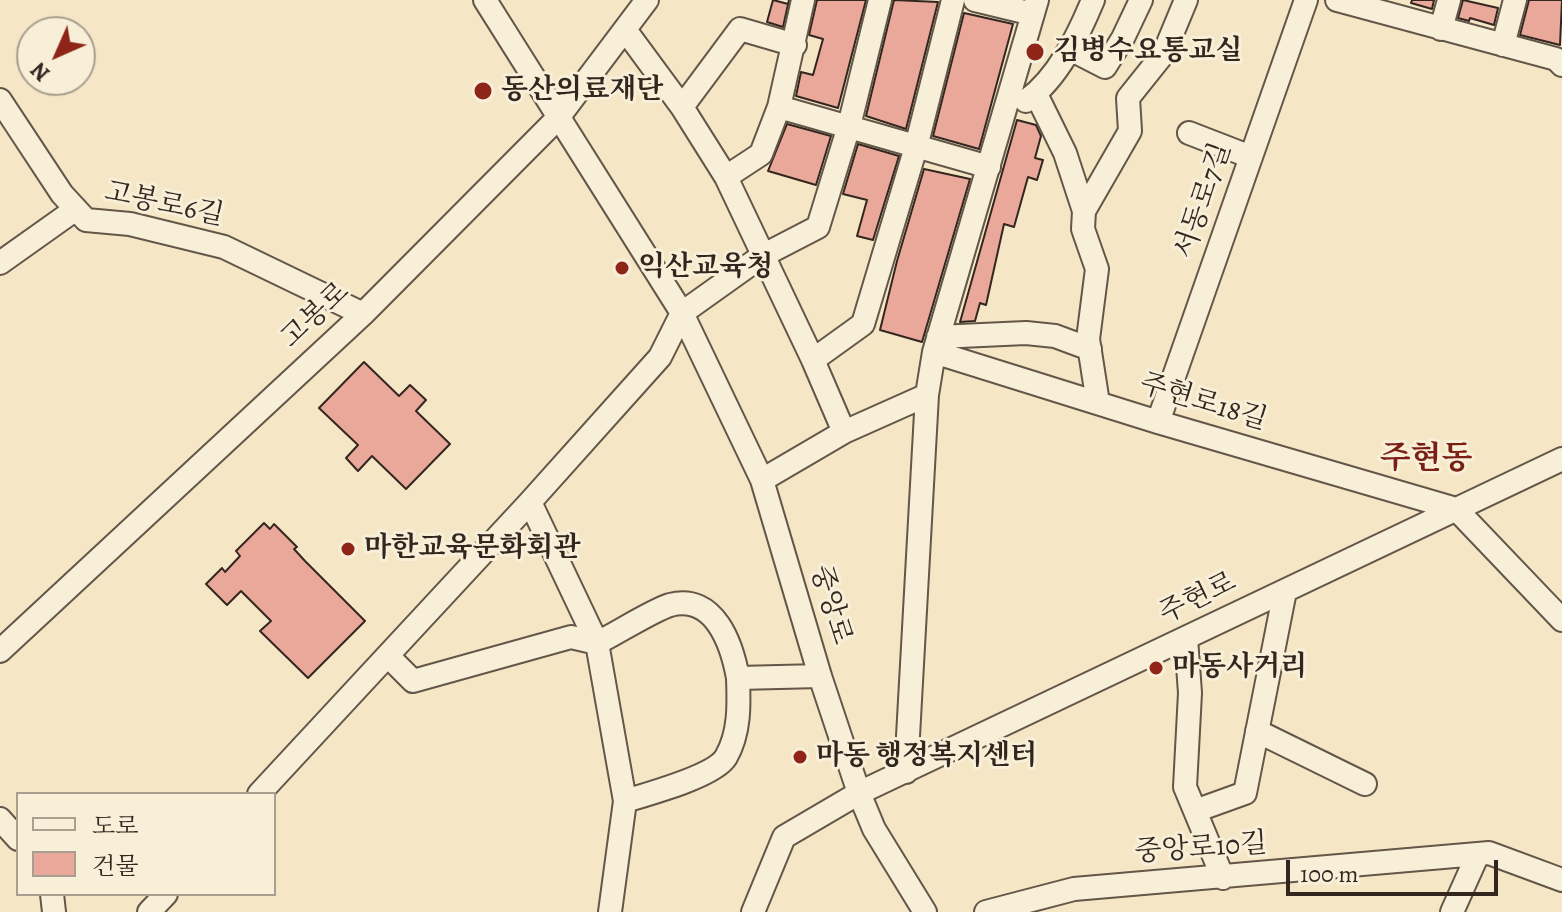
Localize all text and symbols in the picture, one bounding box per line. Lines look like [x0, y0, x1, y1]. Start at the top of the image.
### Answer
north arrow [16, 16, 96, 96]
place label: 김병수요통교실 [1053, 35, 1242, 69]
marker: 김병수요통교실 [1024, 41, 1046, 63]
text: N [24, 55, 57, 88]
place label: 동산의료재단 [501, 74, 663, 108]
marker: 동산의료재단 [472, 80, 494, 102]
street label: 서동로7길 [1169, 139, 1239, 263]
street label: 고봉로6길 [101, 176, 227, 234]
place label: 익산교육청 [638, 251, 773, 285]
marker: 익산교육청 [613, 259, 631, 277]
street label: 고봉로 [275, 276, 357, 356]
street label: 주현로18길 [1135, 368, 1271, 438]
district label: 주현동 [1380, 441, 1472, 479]
place label: 마한교육문화회관 [364, 532, 580, 566]
marker: 마한교육문화회관 [339, 540, 357, 558]
street label: 중앙로 [802, 561, 858, 649]
street label: 주현로 [1154, 566, 1242, 632]
place label: 마동사거리 [1172, 651, 1307, 685]
marker: 마동사거리 [1147, 659, 1165, 677]
place label: 마동 행정복지센터 [816, 740, 1037, 774]
marker: 마동 행정복지센터 [791, 748, 809, 766]
legend [16, 792, 276, 896]
text: 도로 [92, 810, 138, 842]
street label: 중앙로10길 [1134, 828, 1268, 870]
scale bar [1290, 844, 1502, 894]
text: 건물 [92, 850, 138, 882]
text: 100 m [1300, 858, 1359, 890]

